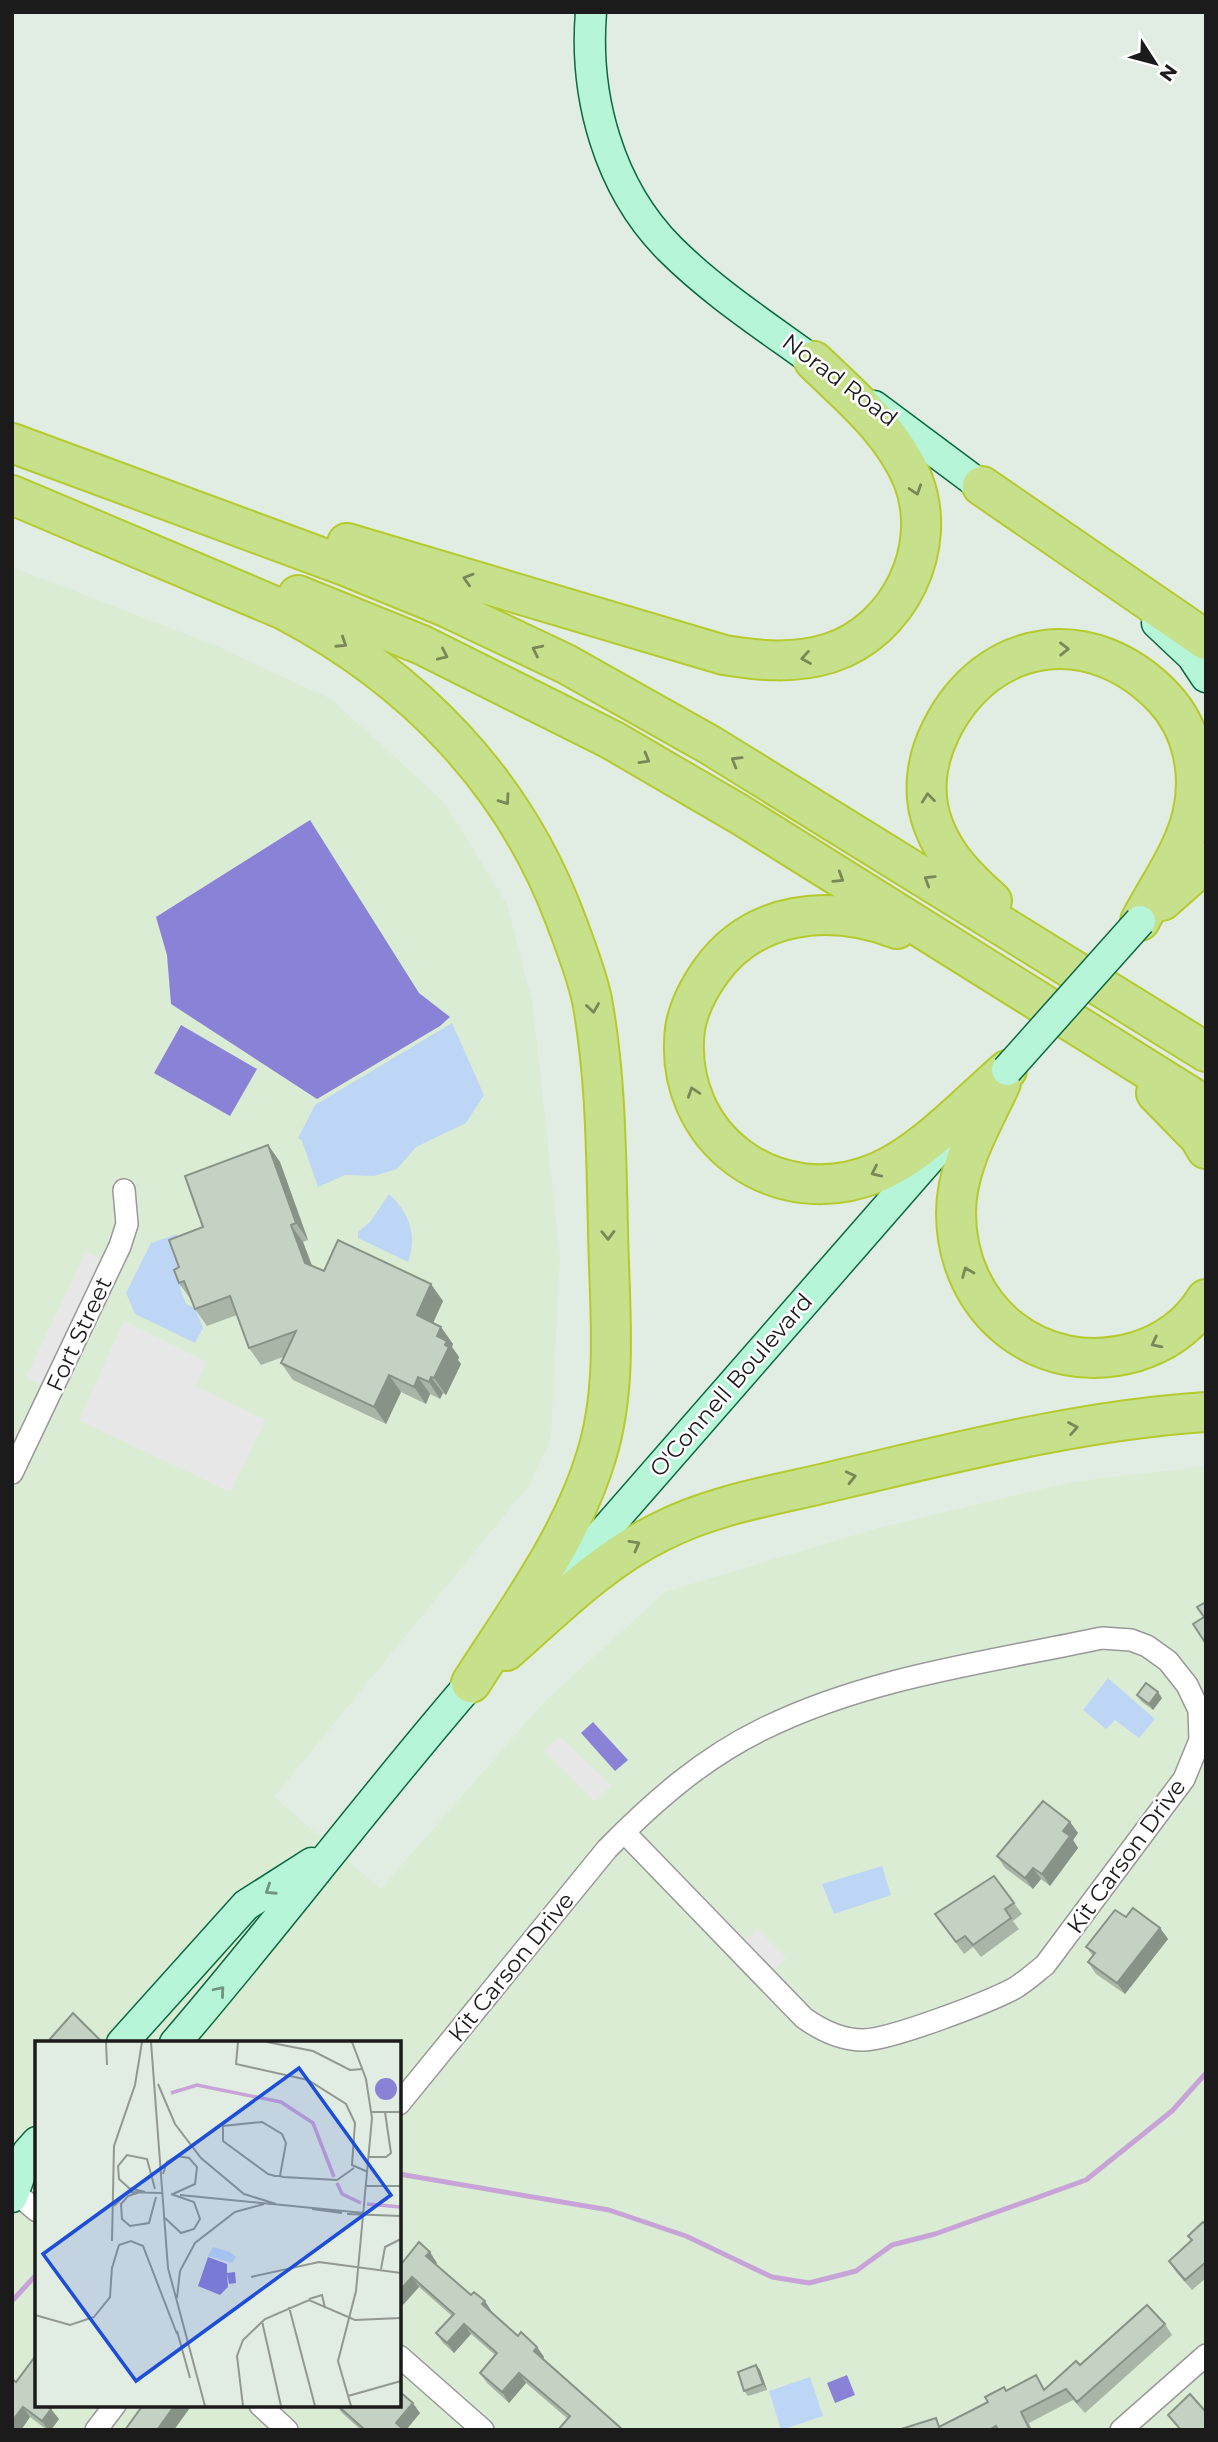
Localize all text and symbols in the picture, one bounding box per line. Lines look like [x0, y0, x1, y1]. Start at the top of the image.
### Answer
north arrow [1120, 28, 1190, 98]
text: N [1155, 60, 1182, 86]
street label: Norad Road [777, 328, 903, 432]
one-way arrow [908, 484, 922, 496]
one-way arrow [462, 572, 474, 587]
one-way arrow [335, 635, 348, 648]
one-way arrow [1060, 641, 1070, 657]
one-way arrow [532, 644, 544, 658]
one-way arrow [436, 647, 448, 661]
one-way arrow [800, 650, 812, 665]
one-way arrow [638, 751, 651, 764]
one-way arrow [730, 756, 743, 769]
one-way arrow [497, 792, 509, 805]
one-way arrow [921, 792, 936, 803]
one-way arrow [832, 869, 845, 882]
one-way arrow [924, 875, 937, 888]
one-way arrow [585, 1003, 600, 1014]
one-way arrow [687, 1087, 701, 1099]
one-way arrow [871, 1164, 883, 1178]
one-way arrow [600, 1230, 616, 1241]
one-way arrow [961, 1267, 975, 1279]
street label: Fort Street [40, 1272, 118, 1396]
street label: O'Connell Boulevard [644, 1288, 818, 1482]
one-way arrow [1151, 1335, 1163, 1349]
one-way arrow [1067, 1422, 1079, 1437]
one-way arrow [845, 1471, 857, 1485]
one-way arrow [628, 1540, 641, 1553]
street label: Kit Carson Drive [1061, 1773, 1191, 1939]
one-way arrow [265, 1882, 278, 1895]
street label: Kit Carson Drive [442, 1887, 580, 2047]
one-way arrow [212, 1986, 224, 1999]
inset map [35, 2041, 401, 2407]

